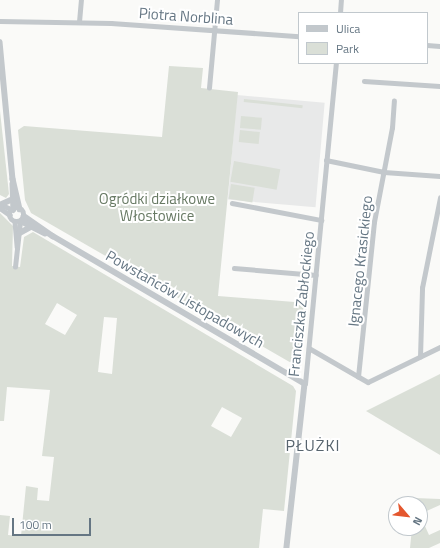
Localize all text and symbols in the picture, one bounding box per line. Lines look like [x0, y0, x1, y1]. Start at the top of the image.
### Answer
street label: Piotra Norblina [138, 4, 234, 28]
legend [298, 12, 428, 64]
text: Ulica [336, 19, 360, 38]
text: Park [336, 39, 359, 58]
park label: Ogródki działkowe Włostowice [99, 189, 215, 224]
street label: Ignacego Krasickiego [344, 195, 376, 327]
street label: Franciszka Zabłockiego [284, 230, 318, 378]
street label: Powstańców Listopadowych [103, 246, 267, 352]
district label: PŁUŻKI [286, 435, 340, 455]
north arrow [388, 496, 428, 536]
scale bar [14, 510, 93, 536]
text: N [409, 514, 427, 528]
text: 100 m [19, 515, 52, 534]

